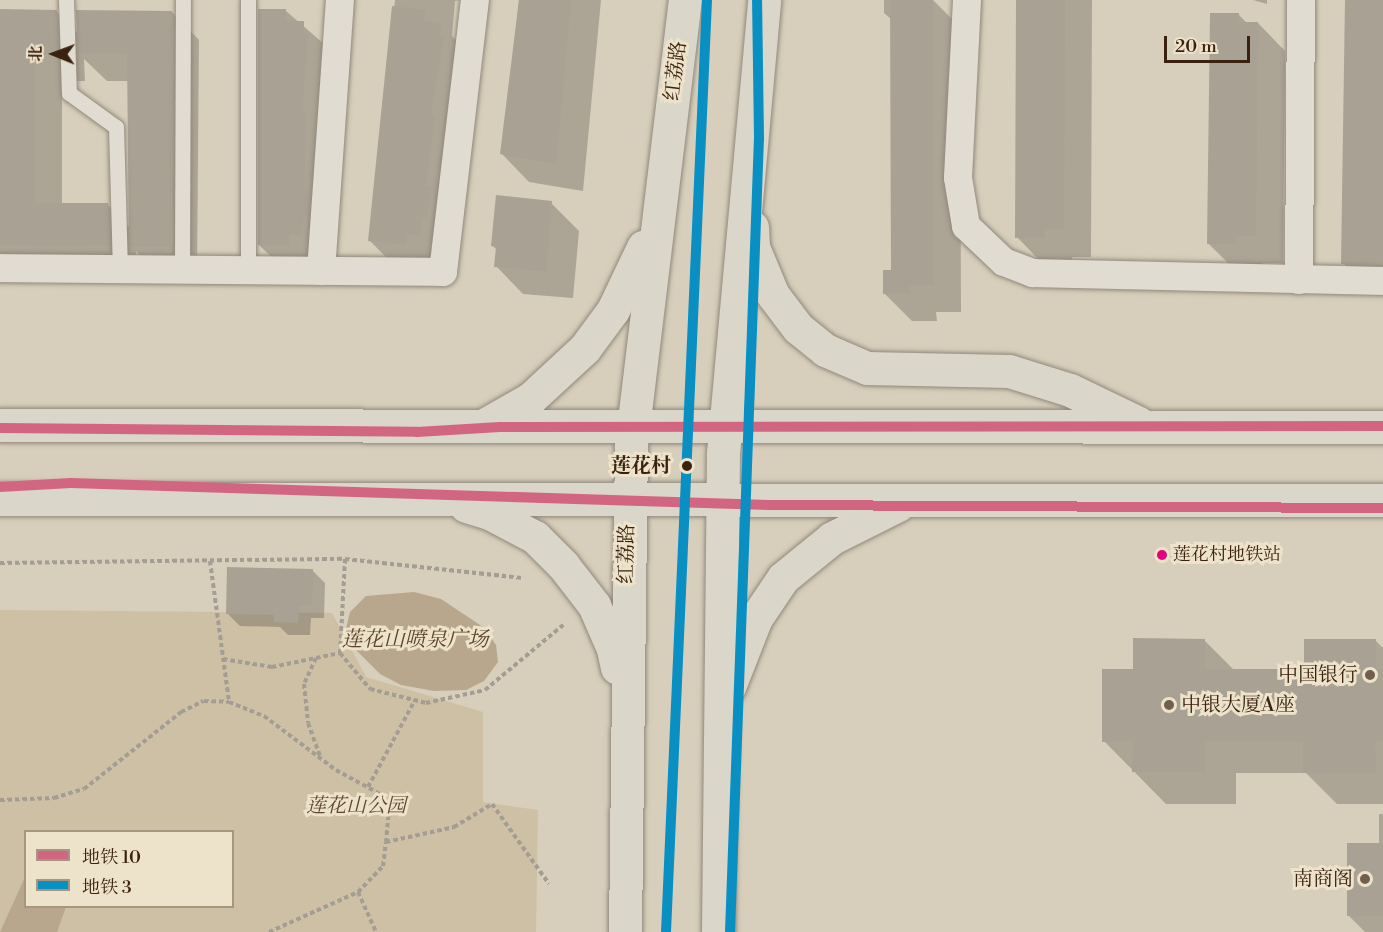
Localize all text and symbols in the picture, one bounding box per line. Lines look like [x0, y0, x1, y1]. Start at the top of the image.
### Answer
north arrow [24, 24, 84, 84]
scale bar [1167, 24, 1252, 62]
text: 20 m [1175, 35, 1217, 58]
street label: 红荔路 [660, 40, 692, 102]
text: 北 [26, 46, 46, 62]
place label: 莲花村 [611, 454, 671, 478]
marker: 莲花村 [676, 455, 698, 477]
street label: 红荔路 [614, 524, 640, 584]
place label: 莲花村地铁站 [1173, 544, 1281, 566]
marker: 莲花村地铁站 [1156, 549, 1168, 561]
water label: 莲花山喷泉广场 [342, 627, 488, 653]
place label: 中国银行 [1278, 663, 1358, 687]
marker: 中国银行 [1363, 668, 1377, 682]
place label: 中银大厦A座 [1181, 693, 1295, 717]
marker: 中银大厦A座 [1162, 698, 1176, 712]
park label: 莲花山公园 [306, 794, 406, 818]
legend [24, 830, 234, 908]
text: 地铁 10 [82, 846, 141, 869]
place label: 南商阁 [1293, 867, 1353, 891]
marker: 南商阁 [1358, 872, 1372, 886]
text: 地铁 3 [82, 876, 132, 899]

